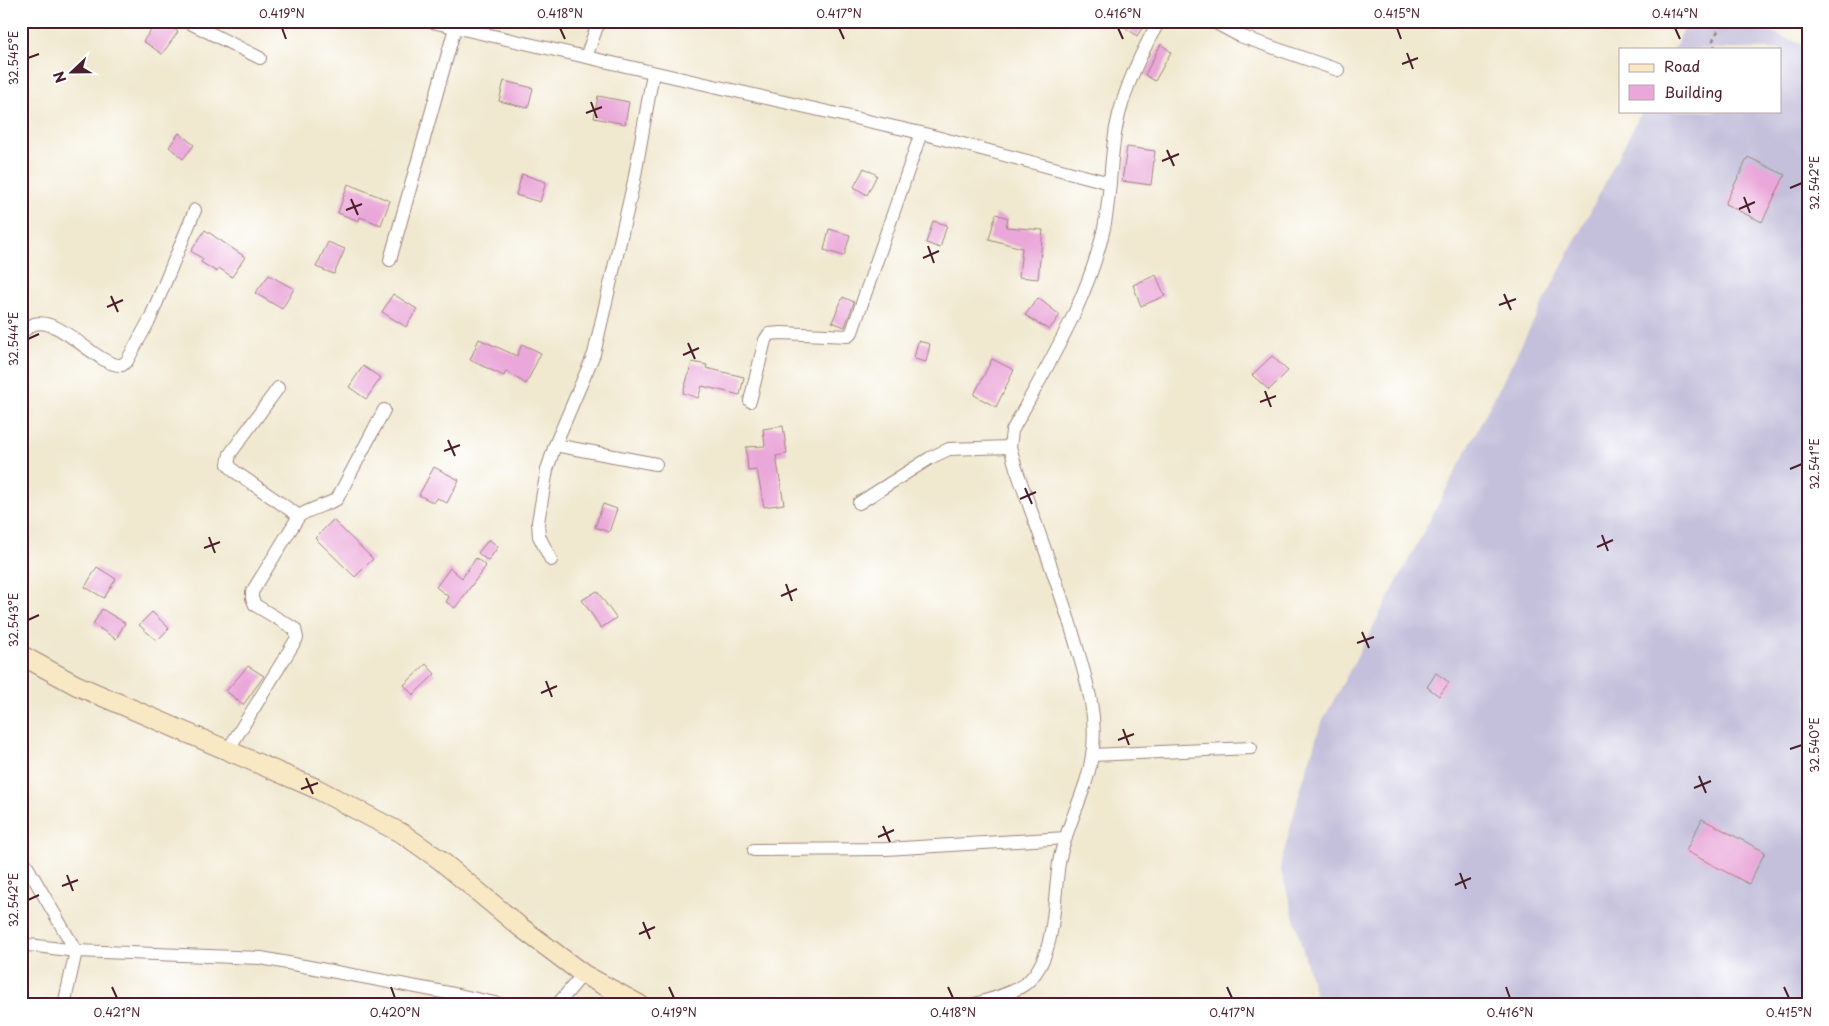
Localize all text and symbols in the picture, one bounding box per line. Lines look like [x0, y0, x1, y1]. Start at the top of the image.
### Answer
text: 0.419°N [259, 4, 305, 22]
text: 0.418°N [537, 4, 583, 22]
text: 0.417°N [816, 4, 862, 22]
text: 0.416°N [1095, 4, 1141, 22]
text: 0.415°N [1374, 4, 1420, 22]
text: 0.414°N [1652, 4, 1698, 22]
text: 32.545°E [4, 31, 22, 85]
north arrow [48, 48, 98, 98]
legend [1619, 48, 1782, 112]
text: Road [1664, 54, 1700, 77]
text: N [48, 68, 71, 86]
text: Building [1664, 80, 1723, 103]
text: 32.542°E [1805, 156, 1823, 210]
text: 32.544°E [4, 312, 22, 366]
text: 32.541°E [1805, 438, 1823, 490]
text: 32.543°E [4, 593, 22, 647]
text: 32.540°E [1805, 717, 1823, 773]
text: 32.542°E [4, 873, 22, 927]
text: 0.421°N [94, 1003, 140, 1021]
text: 0.420°N [370, 1003, 420, 1021]
text: 0.419°N [651, 1003, 697, 1021]
text: 0.418°N [930, 1003, 976, 1021]
text: 0.417°N [1209, 1003, 1255, 1021]
text: 0.416°N [1487, 1003, 1533, 1021]
text: 0.415°N [1766, 1003, 1812, 1021]

